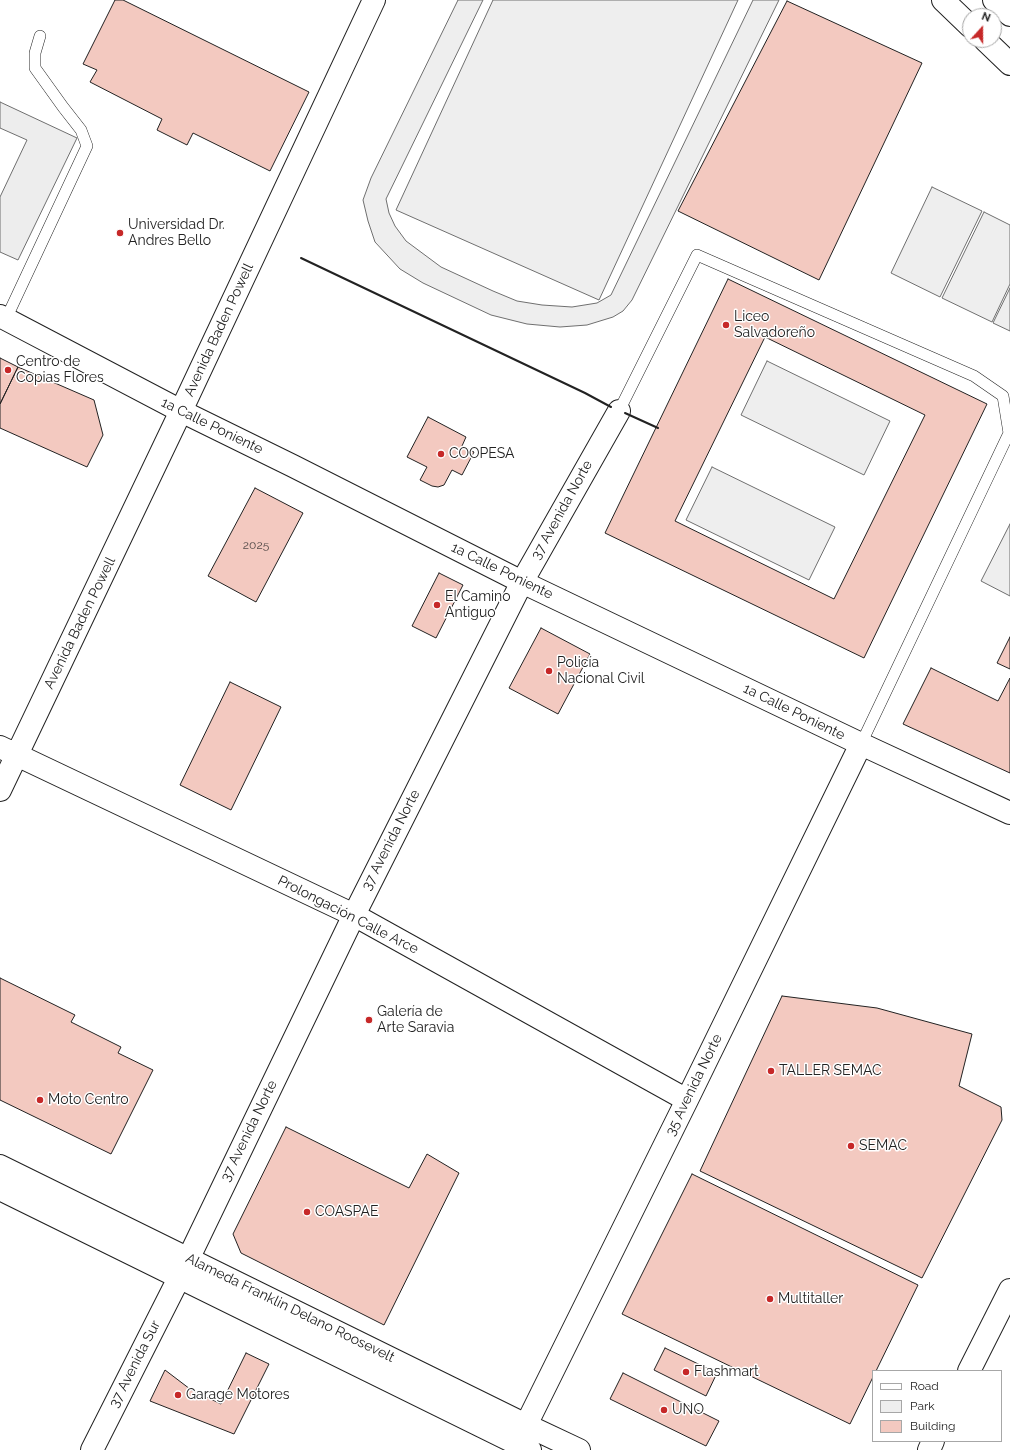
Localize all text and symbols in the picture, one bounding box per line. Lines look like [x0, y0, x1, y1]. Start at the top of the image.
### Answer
north arrow [962, 8, 1002, 48]
text: N [980, 10, 992, 25]
place label: Universidad Dr. Andres Bello [128, 217, 225, 250]
marker: Universidad Dr. Andres Bello [115, 228, 125, 238]
street label: Avenida Baden Powell [181, 261, 257, 399]
place label: Liceo Salvadoreño [734, 309, 815, 342]
marker: Liceo Salvadoreño [721, 320, 731, 330]
place label: Centro de Copias Flores [16, 354, 104, 386]
marker: Centro de Copias Flores [3, 365, 13, 375]
street label: 1a Calle Poniente [158, 394, 266, 458]
place label: COOPESA [449, 446, 514, 462]
marker: COOPESA [436, 449, 446, 459]
street label: 37 Avenida Norte [528, 458, 596, 562]
house number: 2025 [243, 538, 269, 552]
street label: 1a Calle Poniente [448, 539, 556, 603]
street label: Avenida Baden Powell [41, 554, 119, 692]
place label: El Camino Antiguo [445, 589, 511, 622]
marker: El Camino Antiguo [432, 600, 442, 610]
place label: Policía Nacional Civil [557, 655, 645, 688]
marker: Policía Nacional Civil [544, 666, 554, 676]
street label: 1a Calle Poniente [740, 680, 848, 744]
street label: 37 Avenida Norte [358, 787, 424, 893]
street label: Prolongación Calle Arce [275, 872, 421, 958]
place label: Galería de Arte Saravia [377, 1004, 454, 1036]
marker: Galería de Arte Saravia [364, 1015, 374, 1025]
street label: 35 Avenida Norte [662, 1031, 726, 1139]
place label: TALLER SEMAC [779, 1063, 882, 1079]
marker: TALLER SEMAC [766, 1066, 776, 1076]
street label: 37 Avenida Norte [217, 1078, 281, 1184]
place label: Moto Centro [48, 1092, 128, 1108]
marker: Moto Centro [35, 1095, 45, 1105]
place label: SEMAC [859, 1138, 907, 1154]
marker: SEMAC [846, 1141, 856, 1151]
place label: COASPAE [315, 1204, 378, 1220]
marker: COASPAE [302, 1207, 312, 1217]
street label: Alameda Franklin Delano Roosevelt [183, 1250, 397, 1366]
place label: Multitaller [778, 1291, 843, 1307]
marker: Multitaller [765, 1294, 775, 1304]
street label: 37 Avenida Sur [106, 1318, 164, 1410]
place label: Flashmart [694, 1364, 759, 1380]
marker: Flashmart [681, 1367, 691, 1377]
legend [872, 1370, 1002, 1442]
text: Road [910, 1379, 939, 1393]
place label: Garage Motores [186, 1387, 290, 1403]
marker: Garage Motores [173, 1390, 183, 1400]
text: Park [910, 1399, 935, 1413]
place label: UNO [672, 1402, 704, 1418]
marker: UNO [659, 1405, 669, 1415]
text: Building [910, 1419, 956, 1433]

